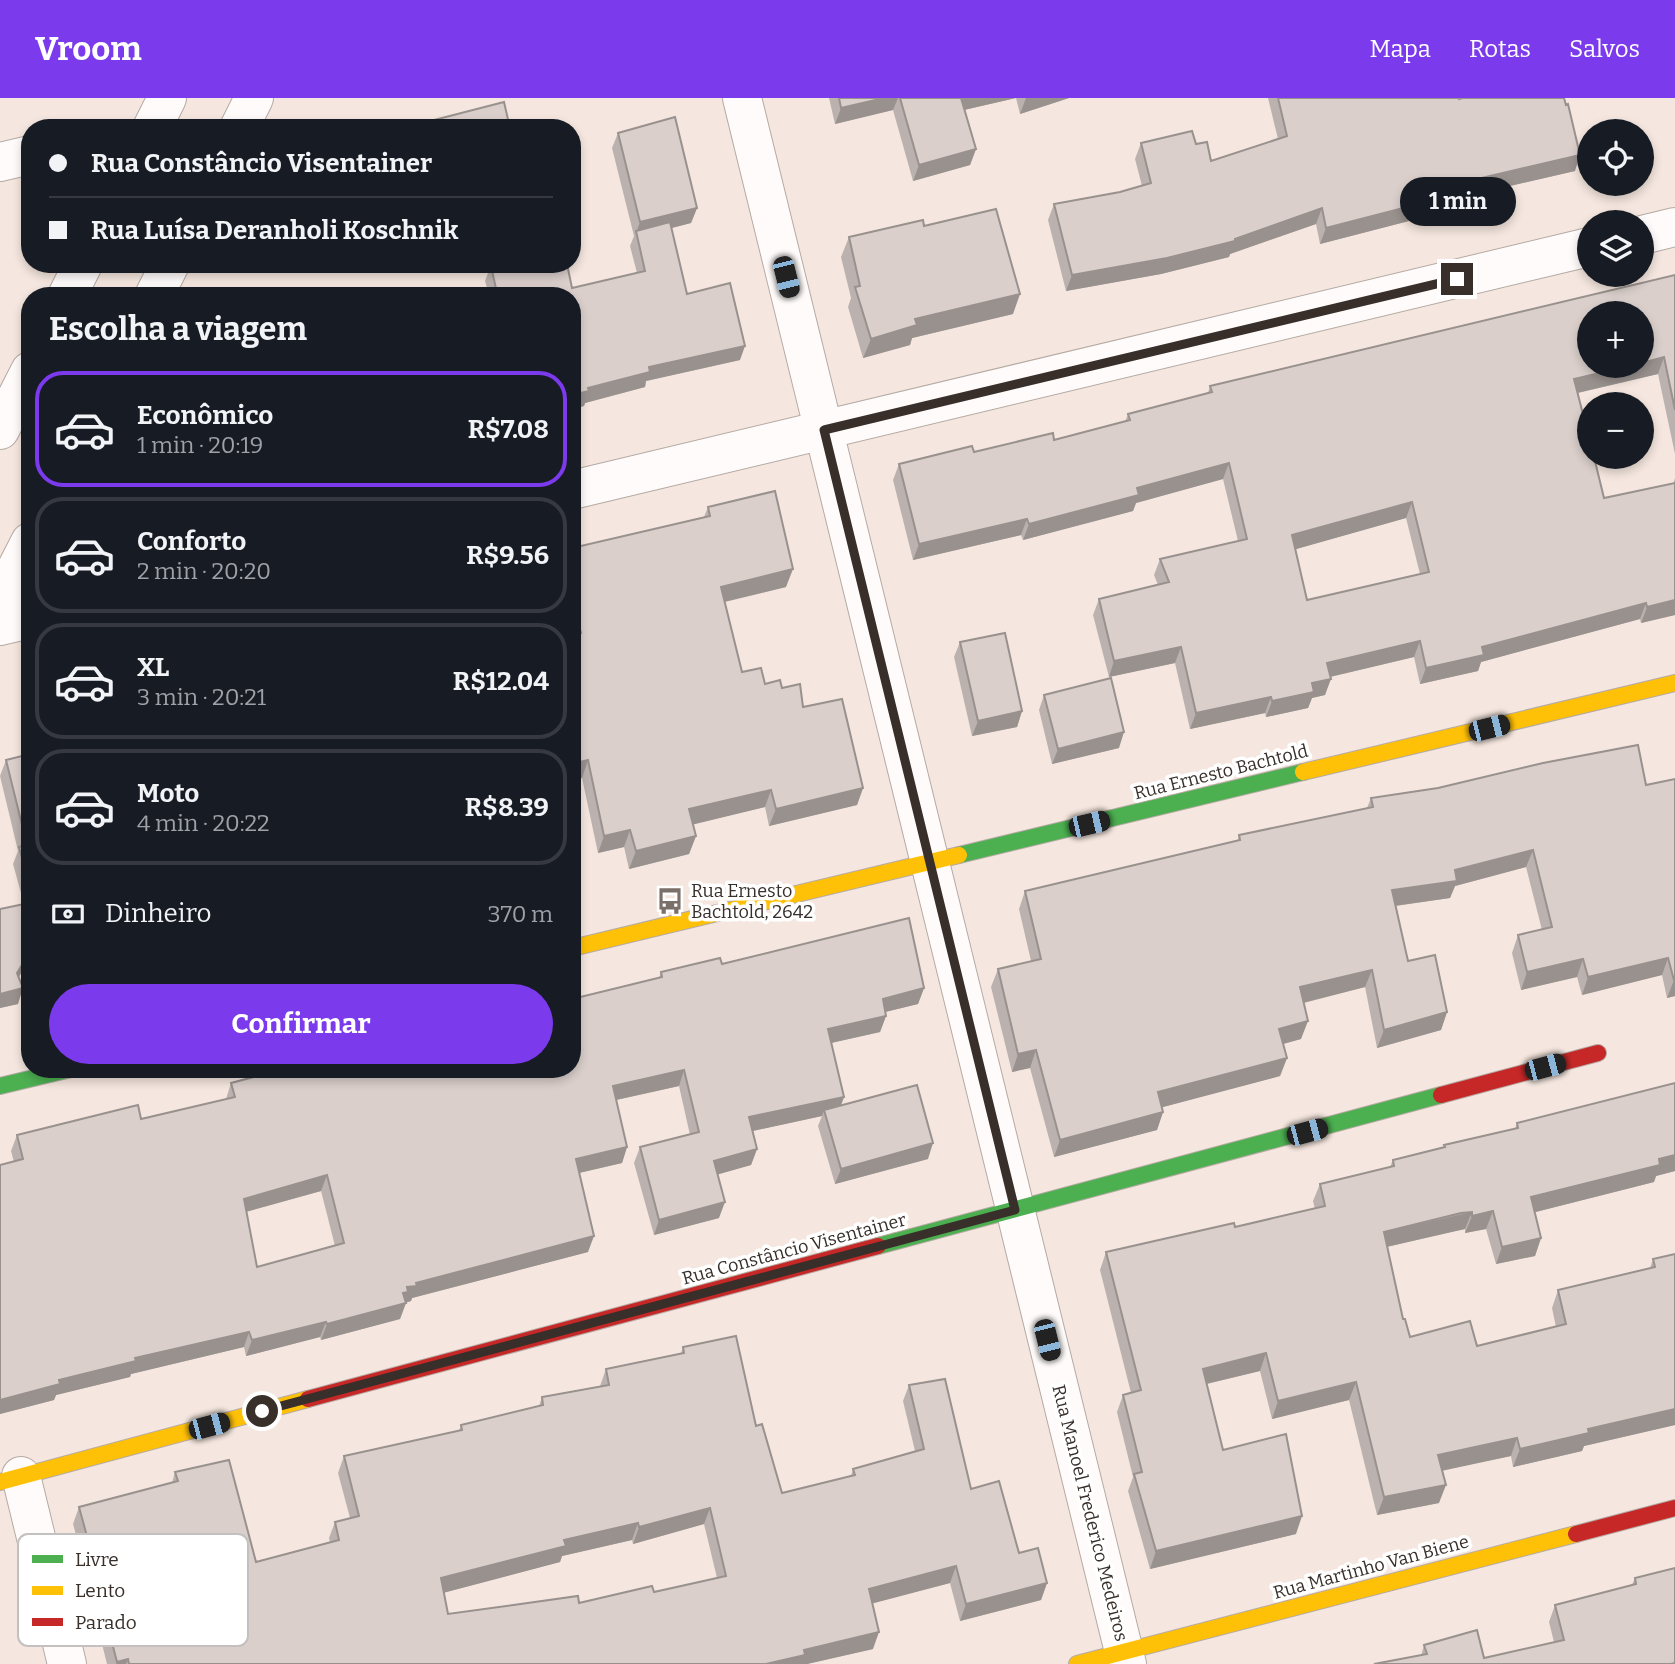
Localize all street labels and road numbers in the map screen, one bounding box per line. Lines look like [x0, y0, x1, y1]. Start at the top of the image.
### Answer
street label: Rua Ernesto Bachtold [1132, 740, 1311, 804]
street label: Rua Constâncio Visentainer [680, 1208, 909, 1290]
street label: Rua Manoel Frederico Medeiros [1047, 1382, 1133, 1644]
street label: Rua Martinho Van Biene [1271, 1530, 1471, 1604]

